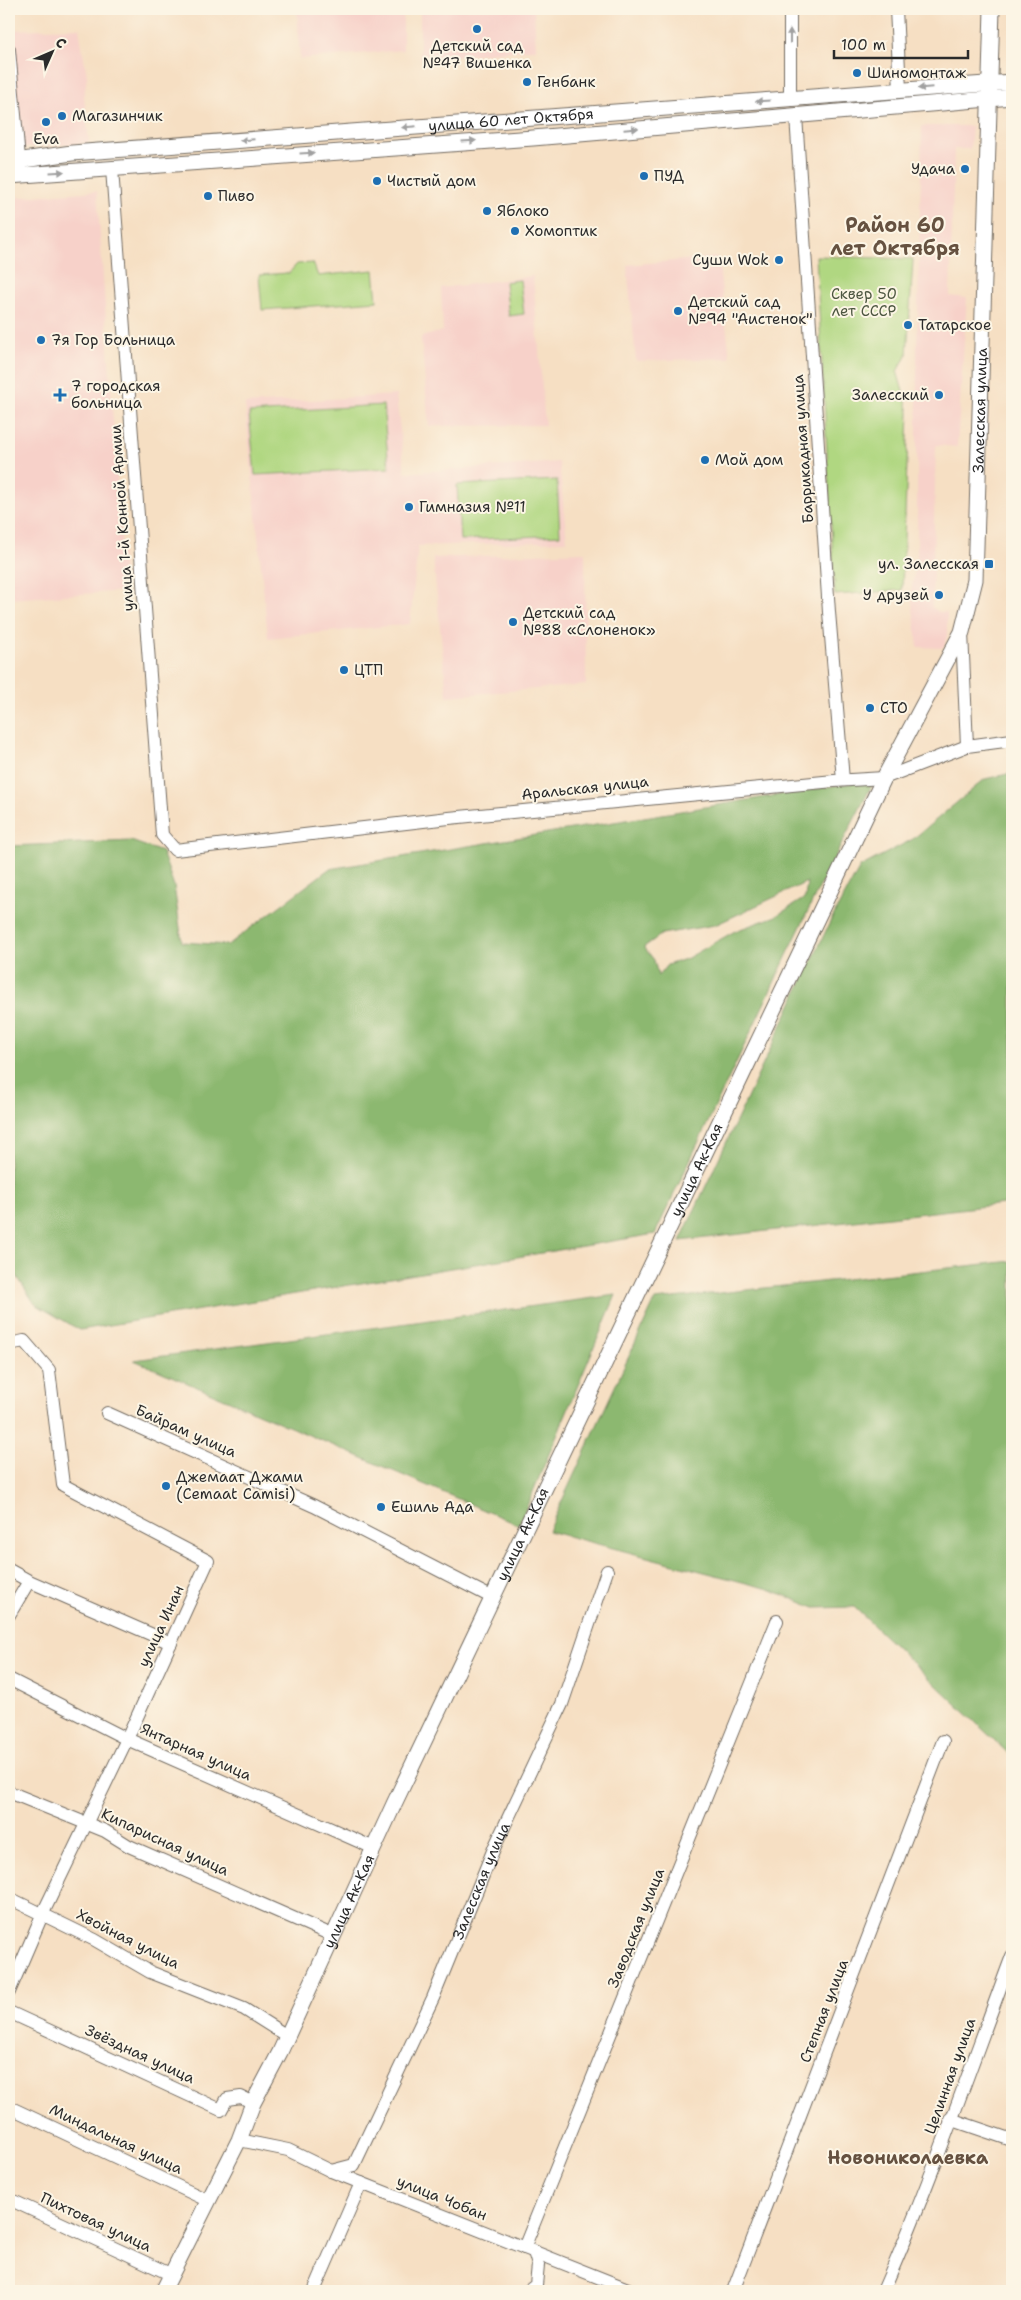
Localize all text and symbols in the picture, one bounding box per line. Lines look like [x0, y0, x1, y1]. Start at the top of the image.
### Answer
marker: Детский сад №47 Вишенка [471, 23, 483, 35]
north arrow [28, 28, 78, 78]
one-way arrow [786, 28, 794, 44]
scale bar [834, 28, 967, 60]
text: С [52, 33, 71, 52]
text: 100 m [841, 35, 886, 55]
place label: Детский сад №47 Вишенка [422, 36, 532, 73]
place label: Шиномонтаж [867, 63, 967, 83]
marker: Шиномонтаж [851, 67, 863, 79]
place label: Генбанк [537, 72, 595, 92]
marker: Генбанк [521, 76, 533, 88]
one-way arrow [917, 84, 933, 92]
one-way arrow [755, 97, 771, 105]
street label: улица 60 лет Октября [428, 104, 594, 136]
place label: Магазинчик [72, 106, 163, 126]
marker: Магазинчик [56, 110, 68, 122]
marker: Eva [40, 116, 52, 128]
one-way arrow [401, 123, 417, 131]
one-way arrow [623, 125, 639, 133]
place label: Eva [33, 129, 60, 149]
one-way arrow [239, 136, 255, 144]
one-way arrow [461, 137, 477, 145]
one-way arrow [299, 149, 315, 157]
place label: Удача [911, 159, 956, 179]
marker: Удача [959, 163, 971, 175]
place label: ПУД [654, 166, 685, 186]
one-way arrow [50, 168, 66, 176]
marker: ПУД [638, 170, 650, 182]
place label: Чистый дом [387, 171, 476, 191]
marker: Чистый дом [371, 175, 383, 187]
place label: Пиво [218, 186, 255, 206]
marker: Пиво [202, 190, 214, 202]
place label: Яблоко [497, 201, 549, 221]
marker: Яблоко [481, 205, 493, 217]
district label: Район 60 лет Октября [830, 212, 960, 261]
place label: Хомоптик [525, 221, 597, 241]
marker: Хомоптик [509, 225, 521, 237]
place label: Суши Wok [692, 250, 769, 270]
marker: Суши Wok [773, 254, 785, 266]
park label: Сквер 50 лет СССР [831, 284, 897, 321]
place label: Детский сад №94 "Аистенок" [688, 292, 813, 329]
marker: Детский сад №94 "Аистенок" [672, 305, 684, 317]
place label: Татарское [918, 315, 991, 335]
marker: Татарское [902, 319, 914, 331]
place label: 7я Гор Больница [51, 330, 176, 350]
marker: 7я Гор Больница [35, 334, 47, 346]
street label: Залесская улица [968, 347, 992, 473]
street label: Баррикадная улица [788, 373, 818, 524]
place label: 7 городская больница [71, 376, 161, 413]
place label: Залесский [852, 385, 929, 405]
marker: 7 городская больница [53, 388, 67, 402]
marker: Залесский [933, 389, 945, 401]
street label: улица 1-й Конной Армии [105, 424, 139, 612]
place label: Мой дом [715, 450, 784, 470]
marker: Мой дом [699, 454, 711, 466]
place label: Гимназия №11 [419, 497, 526, 517]
marker: Гимназия №11 [403, 501, 415, 513]
place label: ул. Залесская [878, 554, 979, 574]
marker: ул. Залесская [983, 558, 995, 570]
place label: У друзей [863, 585, 929, 605]
marker: У друзей [933, 589, 945, 601]
place label: Детский сад №88 «Слоненок» [523, 603, 655, 640]
marker: Детский сад №88 «Слоненок» [507, 616, 519, 628]
place label: ЦТП [354, 660, 383, 680]
marker: ЦТП [338, 664, 350, 676]
place label: СТО [880, 698, 908, 718]
marker: СТО [864, 702, 876, 714]
street label: Аральская улица [520, 771, 650, 805]
street label: улица Ак-Кая [666, 1120, 728, 1220]
street label: Байрам улица [132, 1400, 240, 1462]
place label: Джемаат Джами (Cemaat Camisi) [176, 1467, 303, 1504]
marker: Джемаат Джами (Cemaat Camisi) [160, 1480, 172, 1492]
street label: улица Ак-Кая [492, 1484, 554, 1584]
place label: Ешиль Ада [391, 1497, 474, 1517]
marker: Ешиль Ада [375, 1501, 387, 1513]
street label: улица Инан [133, 1582, 189, 1670]
street label: Янтарная улица [137, 1719, 255, 1786]
street label: Кипарисная улица [98, 1804, 233, 1881]
street label: Залесская улица [448, 1818, 515, 1943]
street label: улица Ак-Кая [319, 1851, 379, 1952]
street label: Заводская улица [603, 1865, 669, 1991]
street label: Хвойная улица [73, 1904, 183, 1974]
street label: Степная улица [795, 1956, 853, 2066]
street label: Целинная улица [920, 2014, 981, 2137]
street label: Звёздная улица [82, 2020, 199, 2088]
street label: Миндальная улица [46, 2099, 186, 2179]
district label: Новониколаевка [828, 2146, 989, 2170]
street label: улица Чобан [394, 2171, 490, 2225]
street label: Пихтовая улица [37, 2188, 155, 2257]

